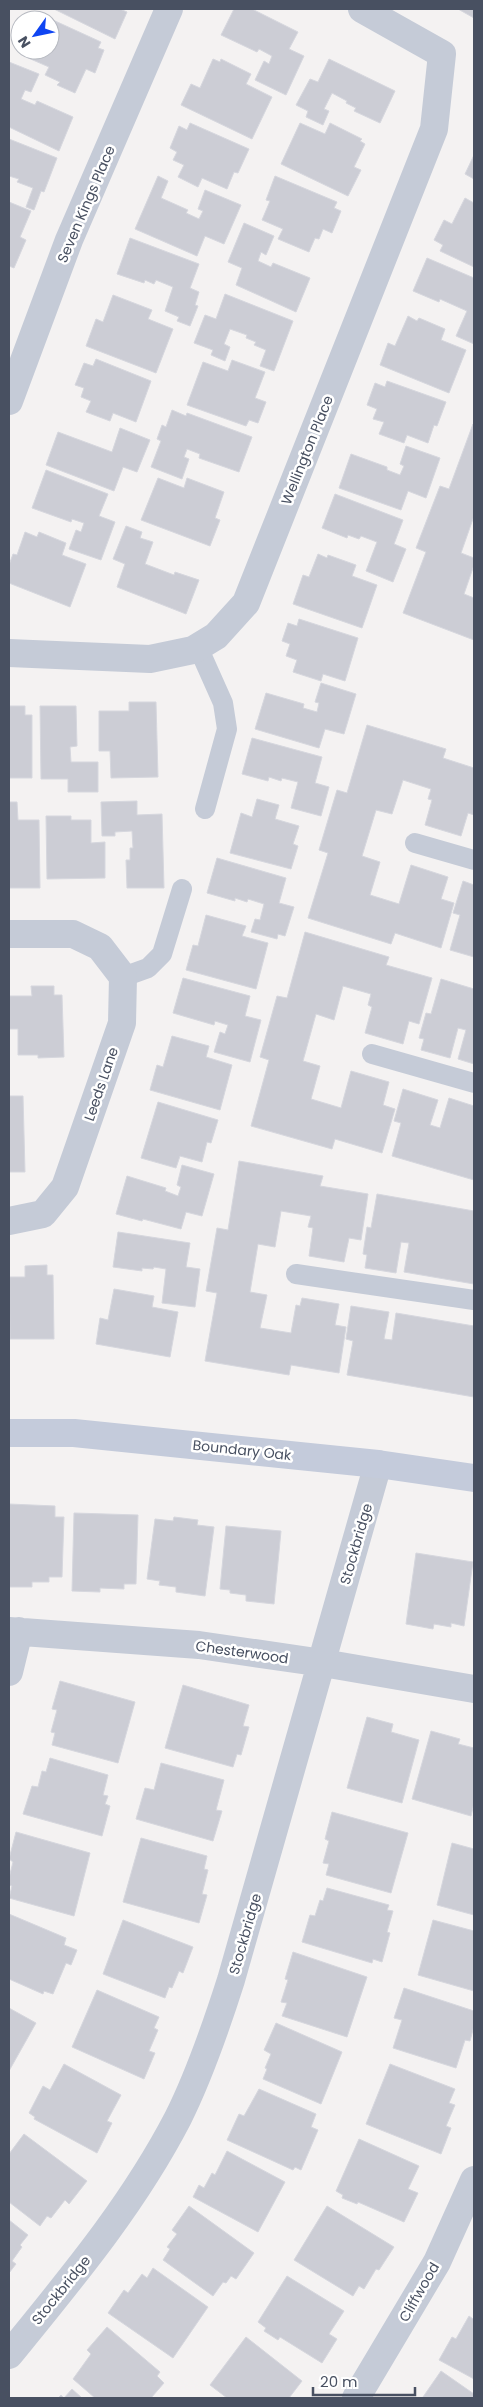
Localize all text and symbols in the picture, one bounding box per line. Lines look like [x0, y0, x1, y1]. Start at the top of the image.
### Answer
north arrow [10, 10, 60, 60]
text: N [13, 32, 35, 52]
street label: Seven Kings Place [52, 142, 120, 266]
street label: Wellington Place [276, 392, 338, 508]
street label: Leeds Lane [79, 1044, 123, 1124]
street label: Boundary Oak [192, 1435, 293, 1465]
street label: Stockbridge [335, 1501, 377, 1587]
street label: Chesterwood [194, 1636, 290, 1668]
street label: Stockbridge [224, 1891, 266, 1977]
street label: Stockbridge [27, 2251, 95, 2329]
street label: Cliffwood [394, 2259, 444, 2325]
scale bar [313, 2364, 416, 2396]
text: 20 m [320, 2371, 358, 2392]

